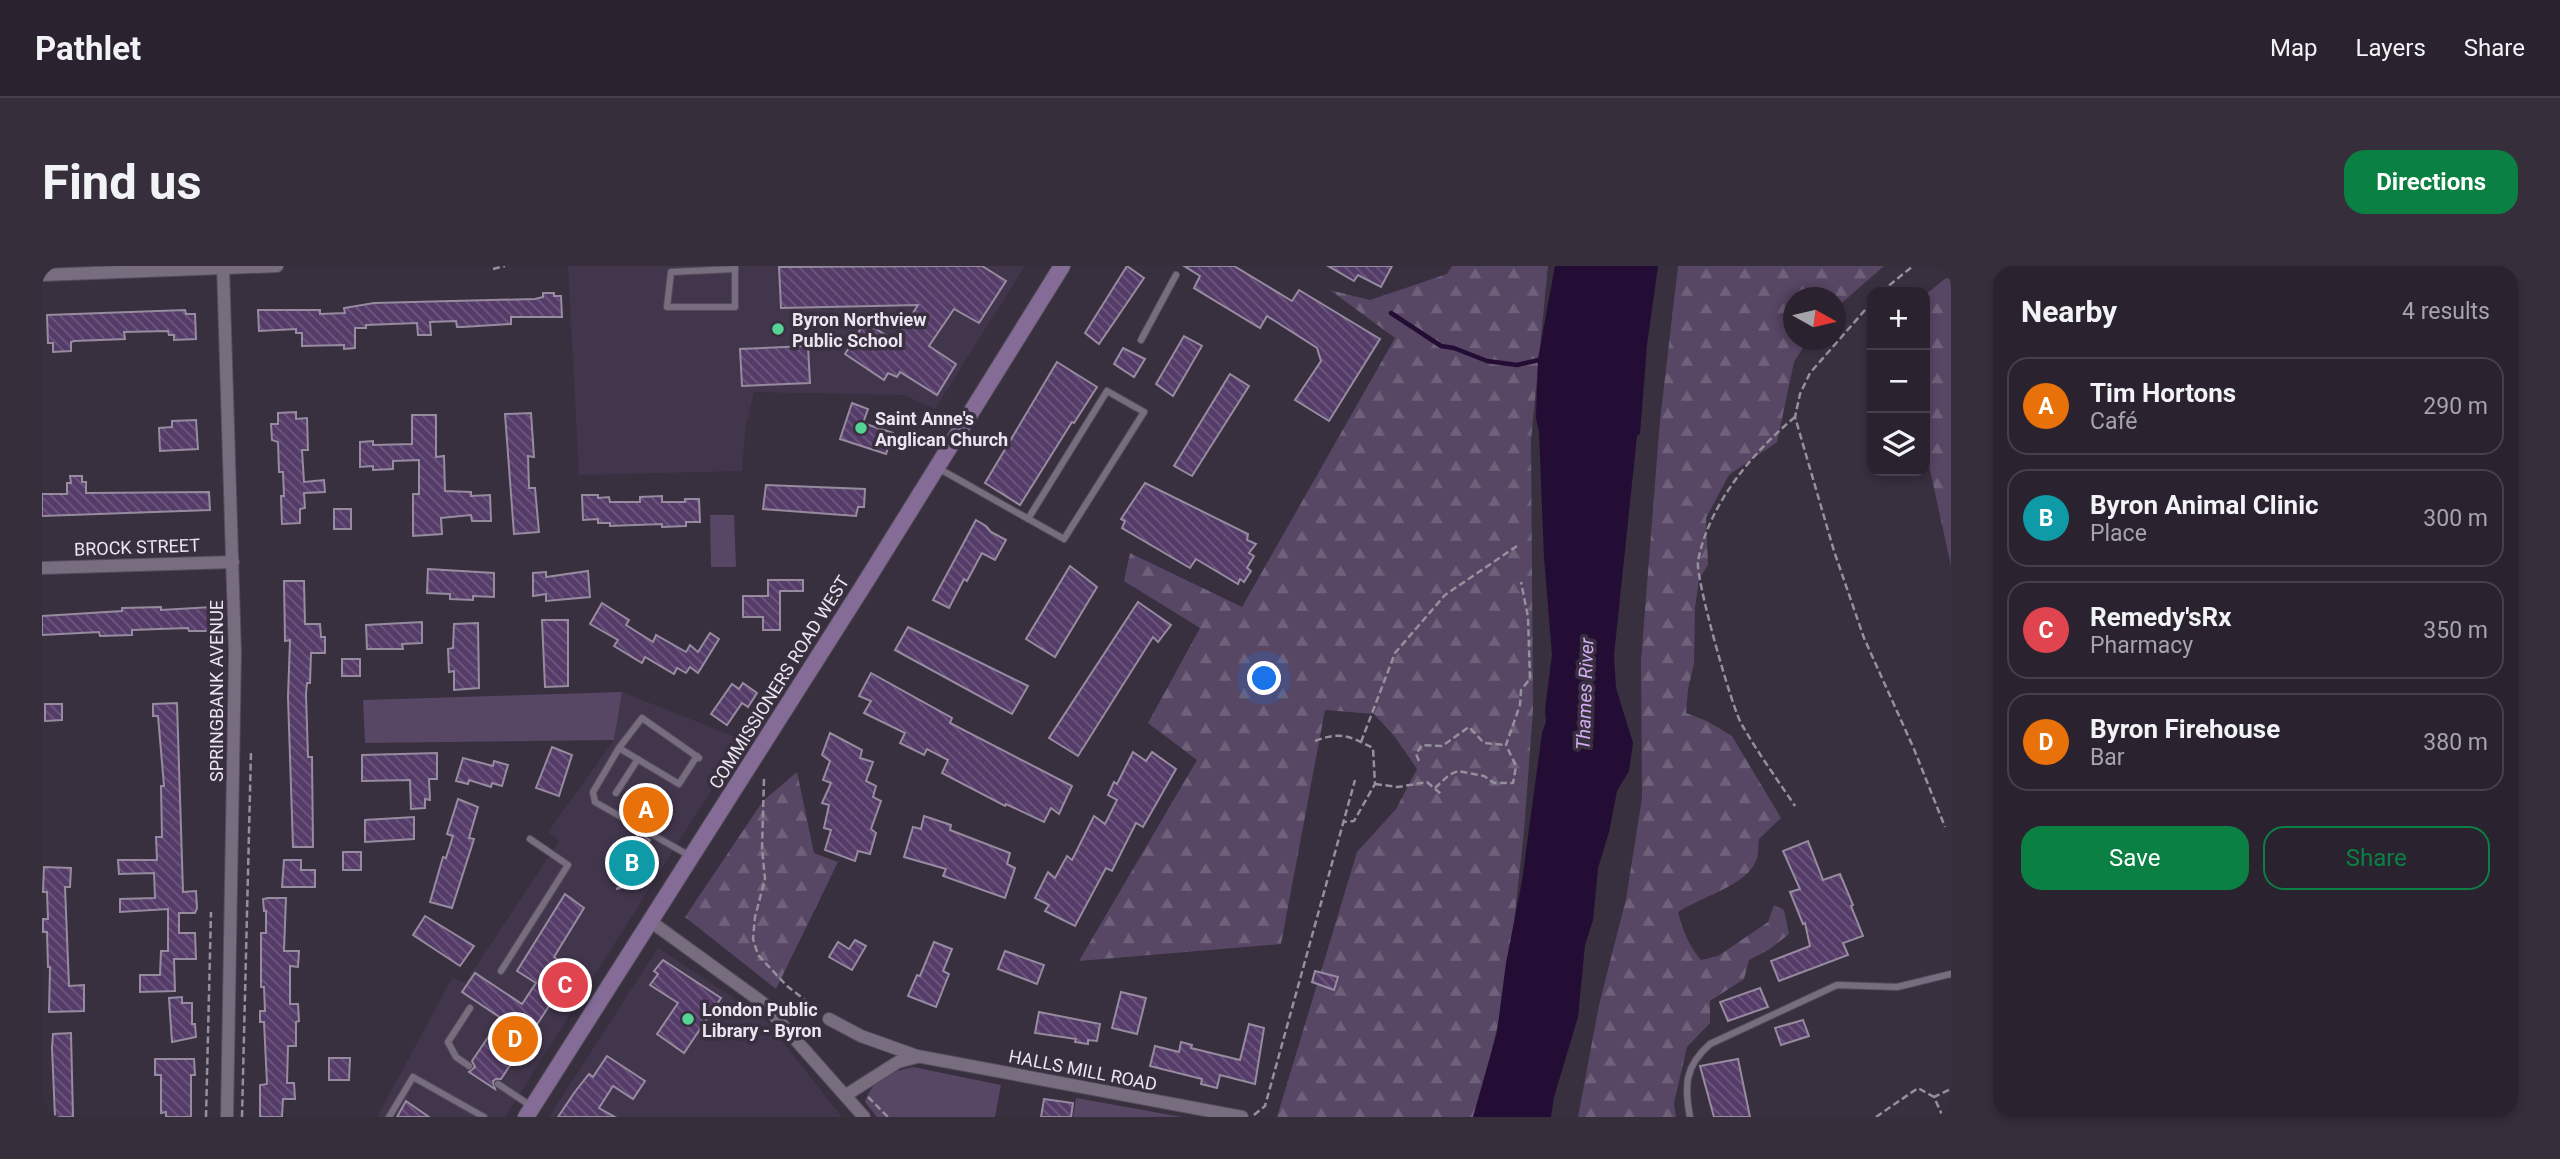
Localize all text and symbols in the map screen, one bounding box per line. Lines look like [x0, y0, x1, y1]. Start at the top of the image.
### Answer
text: Pathlet [35, 29, 141, 68]
text: Map [2270, 34, 2318, 62]
text: Layers [2356, 34, 2426, 62]
text: Share [2464, 34, 2525, 62]
button: Directions [2344, 150, 2518, 214]
text: Find us [42, 154, 202, 211]
north arrow [1783, 287, 1846, 350]
map controls [1867, 287, 1930, 476]
button: + [1867, 287, 1930, 350]
text: Nearby [2021, 294, 2117, 329]
text: 4 results [2402, 298, 2490, 325]
place label: Byron Northview Public School [792, 309, 926, 351]
marker: Byron Northview Public School [770, 321, 786, 337]
button: − [1867, 350, 1930, 413]
text: Tim Hortons [2090, 378, 2236, 408]
text: A [2038, 393, 2054, 420]
text: 290 m [2423, 393, 2488, 420]
place label: Saint Anne's Anglican Church [875, 408, 1008, 450]
text: Café [2090, 408, 2137, 435]
button: layers [1867, 413, 1930, 476]
marker: Saint Anne's Anglican Church [853, 420, 869, 436]
text: Byron Animal Clinic [2090, 490, 2319, 520]
text: B [2039, 505, 2053, 532]
text: 300 m [2423, 505, 2488, 532]
text: Place [2090, 520, 2147, 547]
street label: BROCK STREET [74, 534, 201, 560]
street label: COMMISSIONERS ROAD WEST [705, 571, 854, 792]
street label: SPRINGBANK AVENUE [206, 600, 227, 782]
text: Remedy'sRx [2090, 602, 2232, 632]
text: C [2038, 617, 2054, 644]
text: 350 m [2423, 617, 2488, 644]
text: Pharmacy [2090, 632, 2193, 659]
water label: Thames River [1572, 637, 1598, 750]
your location [1247, 661, 1281, 695]
text: Byron Firehouse [2090, 714, 2280, 744]
text: D [2039, 729, 2053, 756]
text: 380 m [2423, 729, 2488, 756]
text: Bar [2090, 744, 2125, 771]
pin: A [623, 784, 669, 836]
button: Save [2021, 826, 2249, 890]
button: Share [2263, 826, 2490, 890]
pin: B [609, 837, 655, 889]
pin: C [542, 959, 588, 1011]
place label: London Public Library - Byron [702, 999, 822, 1041]
marker: London Public Library - Byron [680, 1011, 696, 1027]
pin: D [492, 1013, 538, 1065]
street label: HALLS MILL ROAD [1007, 1045, 1159, 1095]

